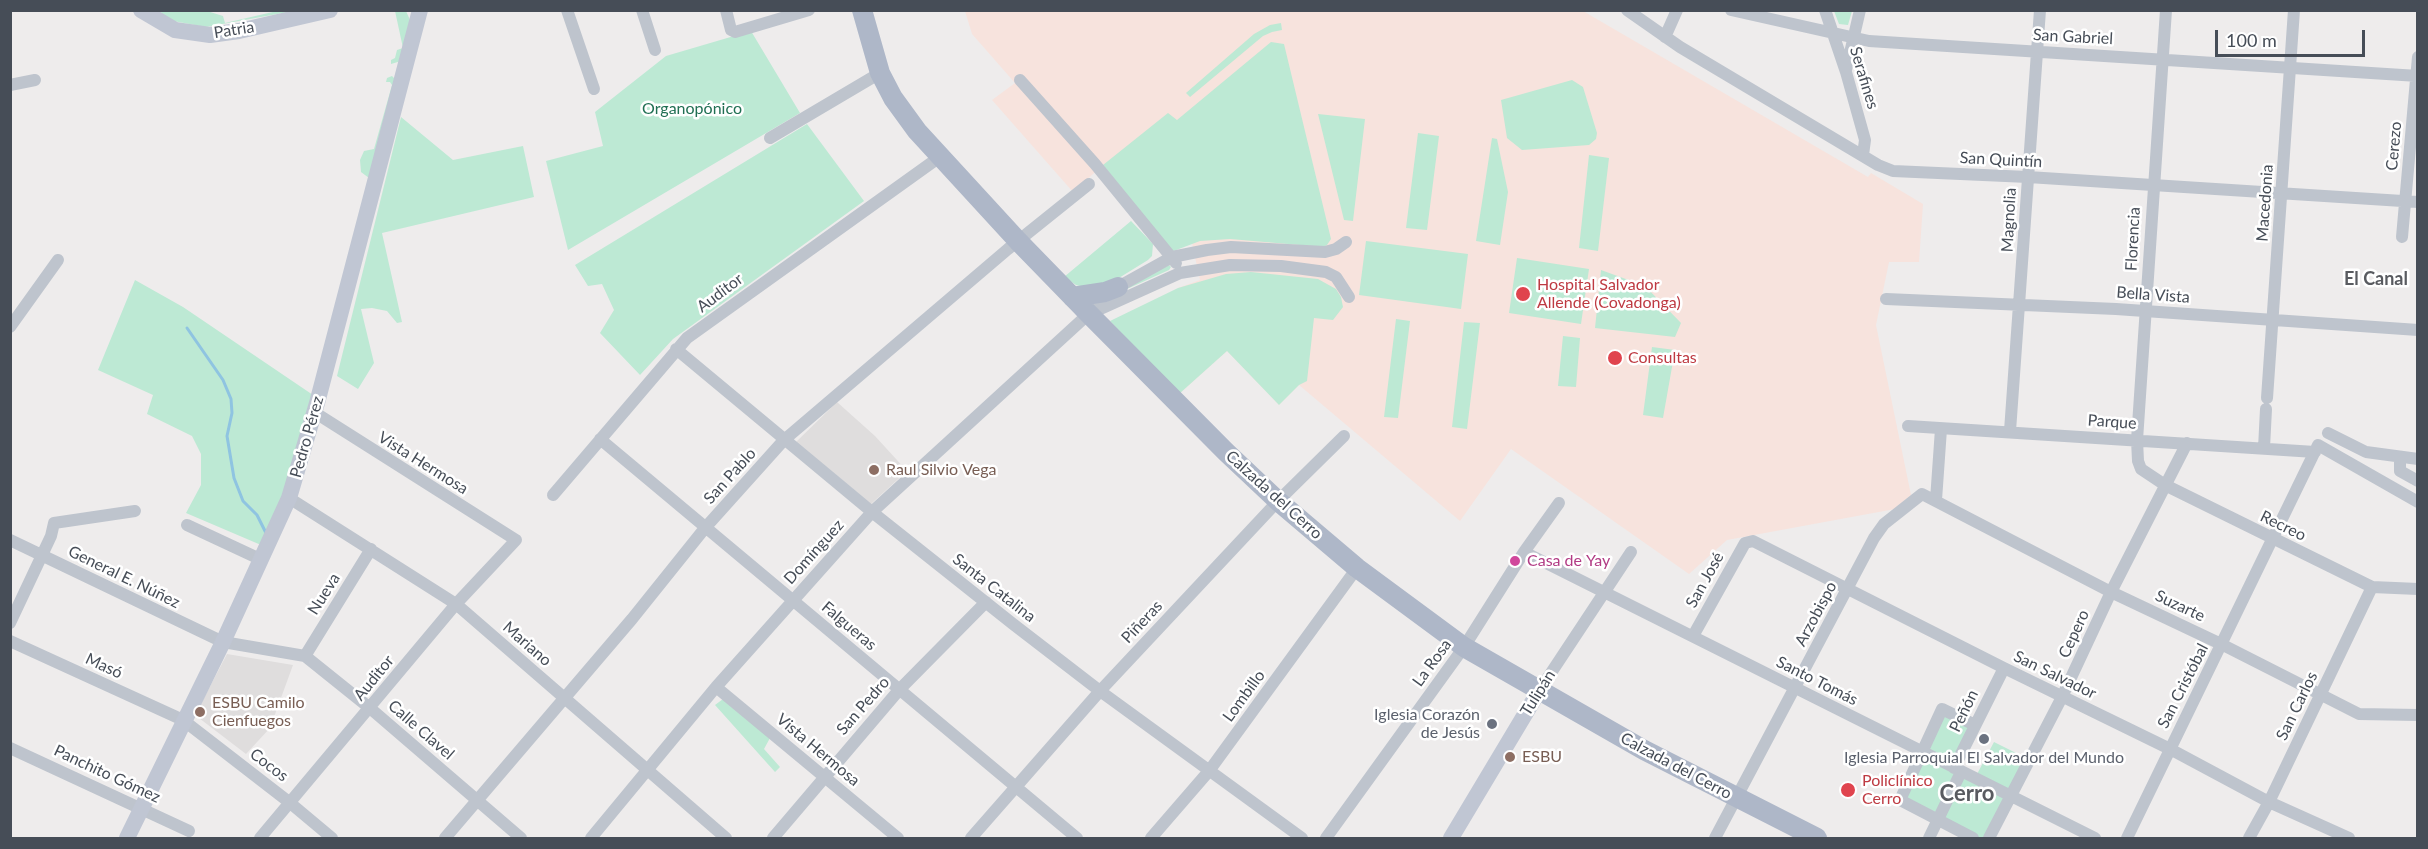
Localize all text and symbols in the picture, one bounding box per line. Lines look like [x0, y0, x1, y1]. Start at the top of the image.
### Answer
street label: Patria [212, 17, 256, 43]
scale bar [2218, 18, 2368, 56]
street label: San Gabriel [2033, 25, 2113, 49]
text: 100 m [2226, 29, 2277, 51]
street label: Serafines [1845, 45, 1883, 111]
park label: Organopónico [642, 99, 742, 119]
street label: Cerezo [2382, 121, 2406, 171]
street label: San Quintín [1959, 148, 2043, 172]
street label: Macedonia [2253, 164, 2277, 242]
street label: Magnolia [1998, 187, 2020, 253]
street label: Florencia [2122, 207, 2144, 271]
district label: El Canal [2344, 268, 2408, 290]
street label: Auditor [693, 269, 747, 317]
place label: Hospital Salvador Allende (Covadonga) [1537, 275, 1681, 313]
street label: Bella Vista [2116, 283, 2190, 307]
marker: Hospital Salvador Allende (Covadonga) [1514, 285, 1532, 303]
place label: Consultas [1628, 348, 1697, 368]
marker: Consultas [1606, 349, 1624, 367]
street label: Pedro Pérez [286, 394, 328, 480]
street label: Parque [2087, 411, 2137, 433]
street label: Vista Hermosa [374, 428, 472, 498]
street label: San Pablo [700, 444, 760, 508]
street label: Calzada del Cerro [1222, 447, 1326, 543]
place label: Raul Silvio Vega [886, 460, 996, 480]
marker: Raul Silvio Vega [867, 463, 881, 477]
street label: Recreo [2257, 507, 2309, 545]
street label: Domínguez [780, 516, 848, 588]
street label: General E. Núñez [65, 542, 183, 612]
street label: San José [1682, 549, 1728, 611]
street label: Santa Catalina [949, 550, 1039, 626]
place label: Casa de Yay [1527, 551, 1610, 571]
marker: Casa de Yay [1508, 554, 1522, 568]
street label: Nueva [304, 570, 344, 618]
street label: Arzobispo [1791, 578, 1841, 650]
street label: Suzarte [2152, 586, 2208, 626]
street label: Falgueras [818, 597, 880, 655]
street label: Piñeras [1117, 597, 1167, 647]
street label: Cepero [2055, 607, 2093, 661]
street label: Mariano [499, 618, 555, 670]
street label: La Rosa [1408, 636, 1456, 690]
street label: San Cristóbal [2154, 641, 2212, 731]
street label: San Salvador [2010, 647, 2100, 703]
street label: Masó [82, 649, 126, 683]
street label: Auditor [350, 651, 398, 705]
street label: Santo Tomás [1773, 652, 1861, 710]
street label: Lombillo [1219, 666, 1269, 726]
street label: Tulipán [1517, 667, 1559, 719]
street label: San Carlos [2272, 669, 2322, 743]
street label: San Pedro [833, 673, 893, 739]
street label: Peñón [1946, 687, 1982, 735]
place label: ESBU Camilo Cienfuegos [212, 693, 305, 731]
street label: Calle Clavel [384, 696, 458, 764]
marker: ESBU Camilo Cienfuegos [193, 705, 207, 719]
place label: Iglesia Corazón de Jesús [1374, 705, 1480, 743]
street label: Vista Hermosa [772, 710, 864, 790]
marker: Iglesia Corazón de Jesús [1485, 717, 1499, 731]
street label: Calzada del Cerro [1617, 729, 1735, 803]
marker: Iglesia Parroquial El Salvador del Mundo [1977, 732, 1991, 746]
street label: Panchito Gómez [51, 741, 163, 807]
street label: Cocos [246, 744, 292, 786]
place label: ESBU [1522, 747, 1562, 767]
place label: Iglesia Parroquial El Salvador del Mundo [1844, 748, 2124, 768]
marker: ESBU [1503, 750, 1517, 764]
place label: Policlínico Cerro [1862, 771, 1932, 809]
marker: Policlínico Cerro [1839, 781, 1857, 799]
district label: Cerro [1940, 781, 1994, 807]

